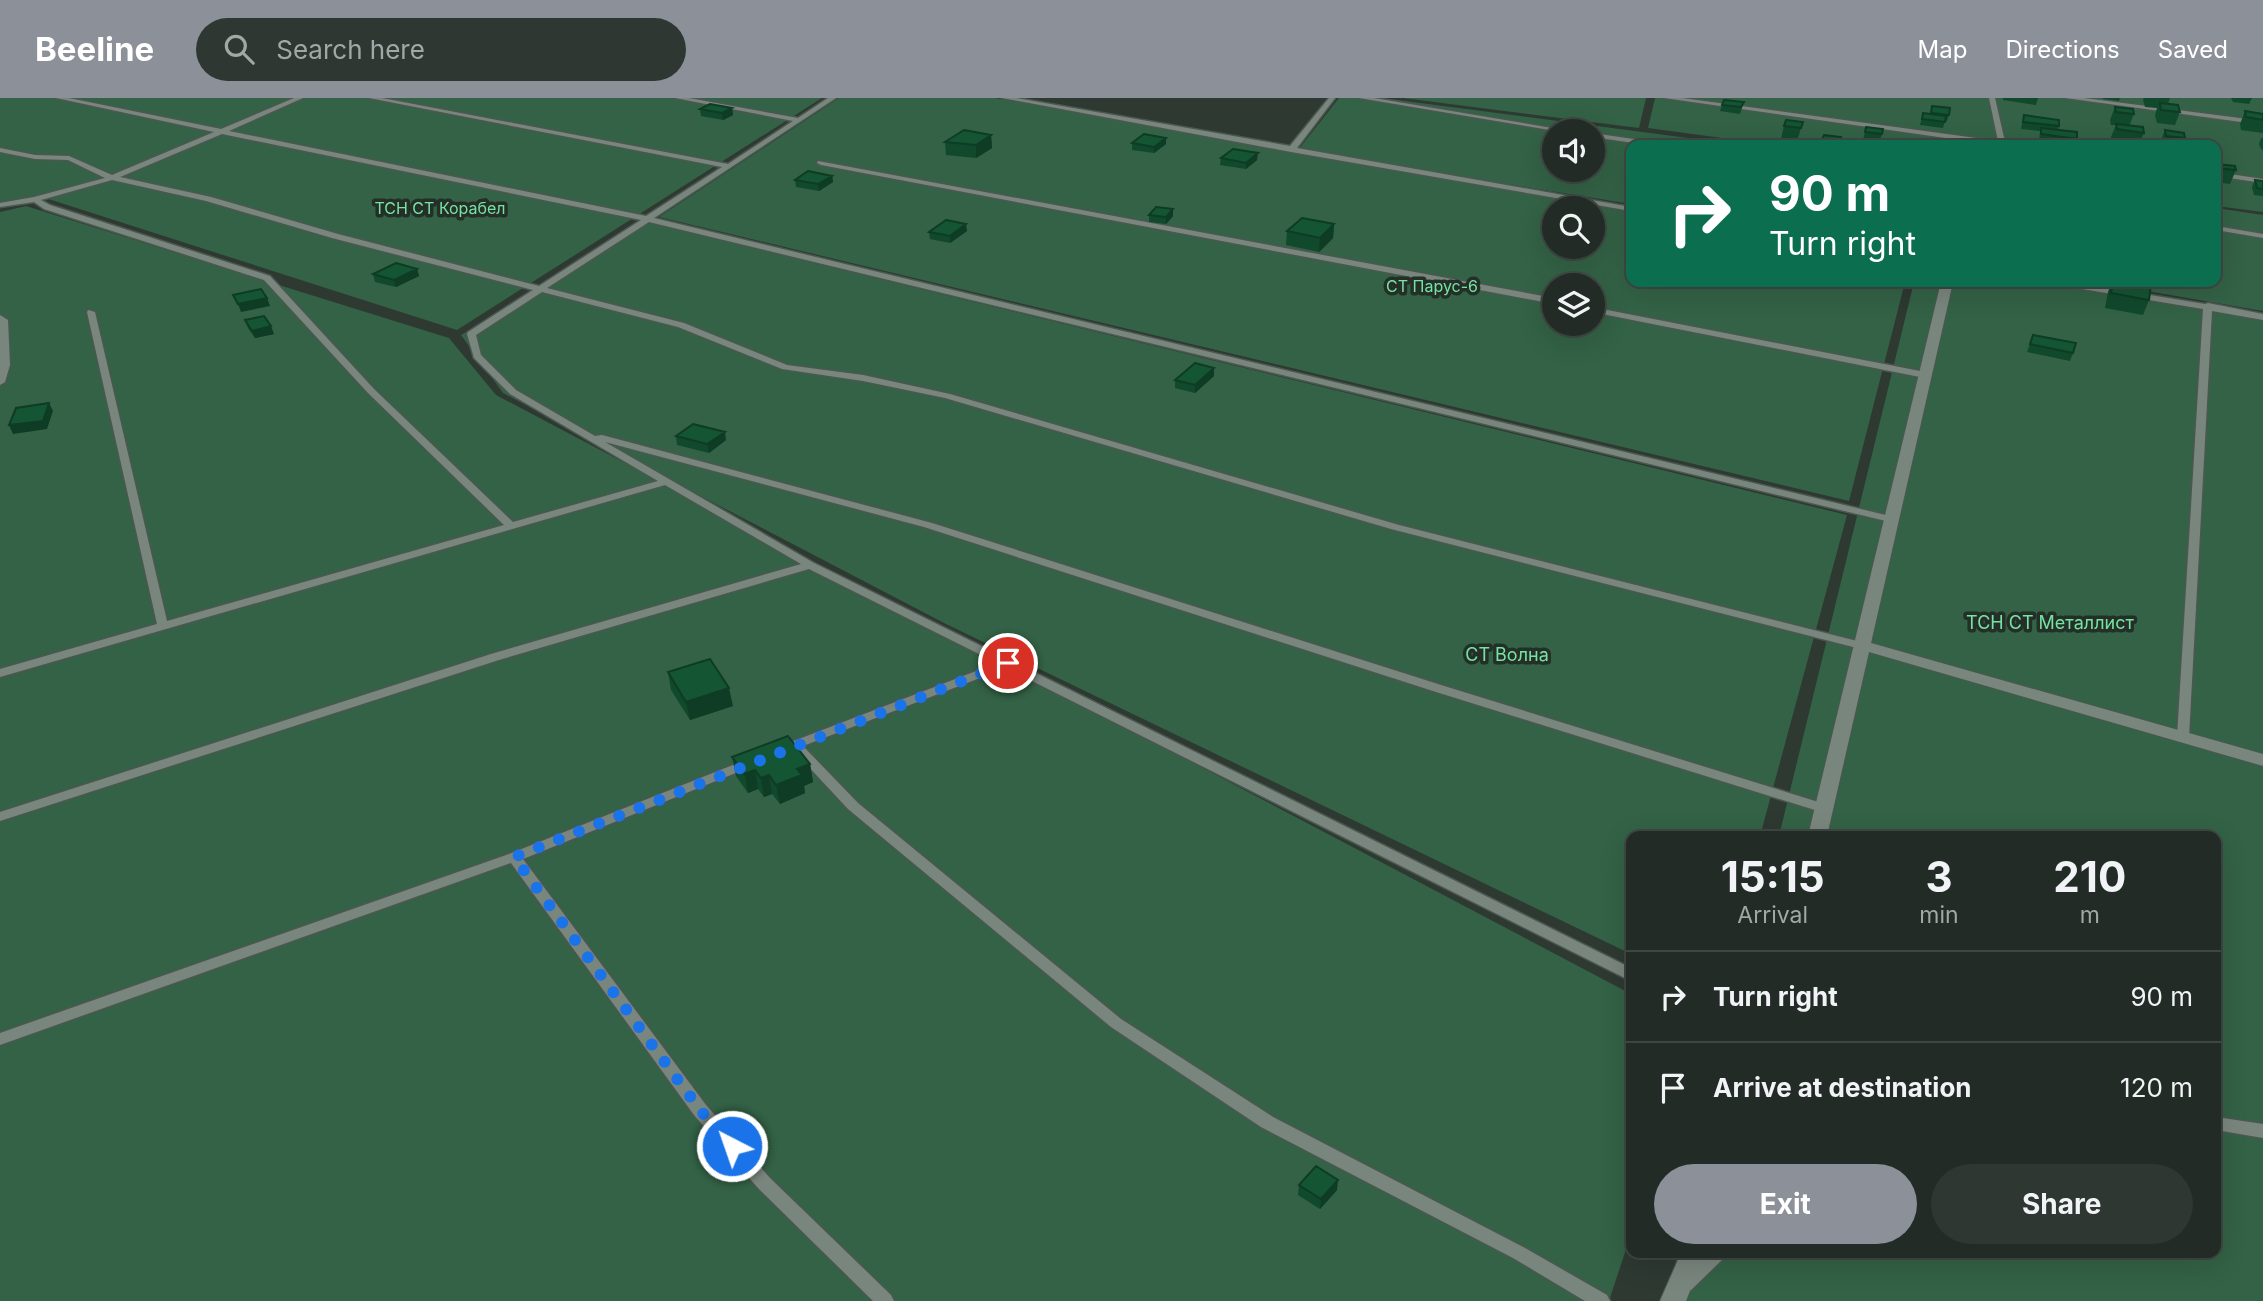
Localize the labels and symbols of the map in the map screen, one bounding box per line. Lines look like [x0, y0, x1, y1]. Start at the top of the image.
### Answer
park label: ТСН СТ Корабел [374, 198, 506, 218]
park label: СТ Парус-6 [1386, 276, 1478, 296]
park label: ТСН СТ Металлист [1966, 612, 2134, 633]
pin [978, 633, 1038, 693]
park label: СТ Волна [1465, 644, 1549, 665]
position arrow [695, 1109, 769, 1183]

